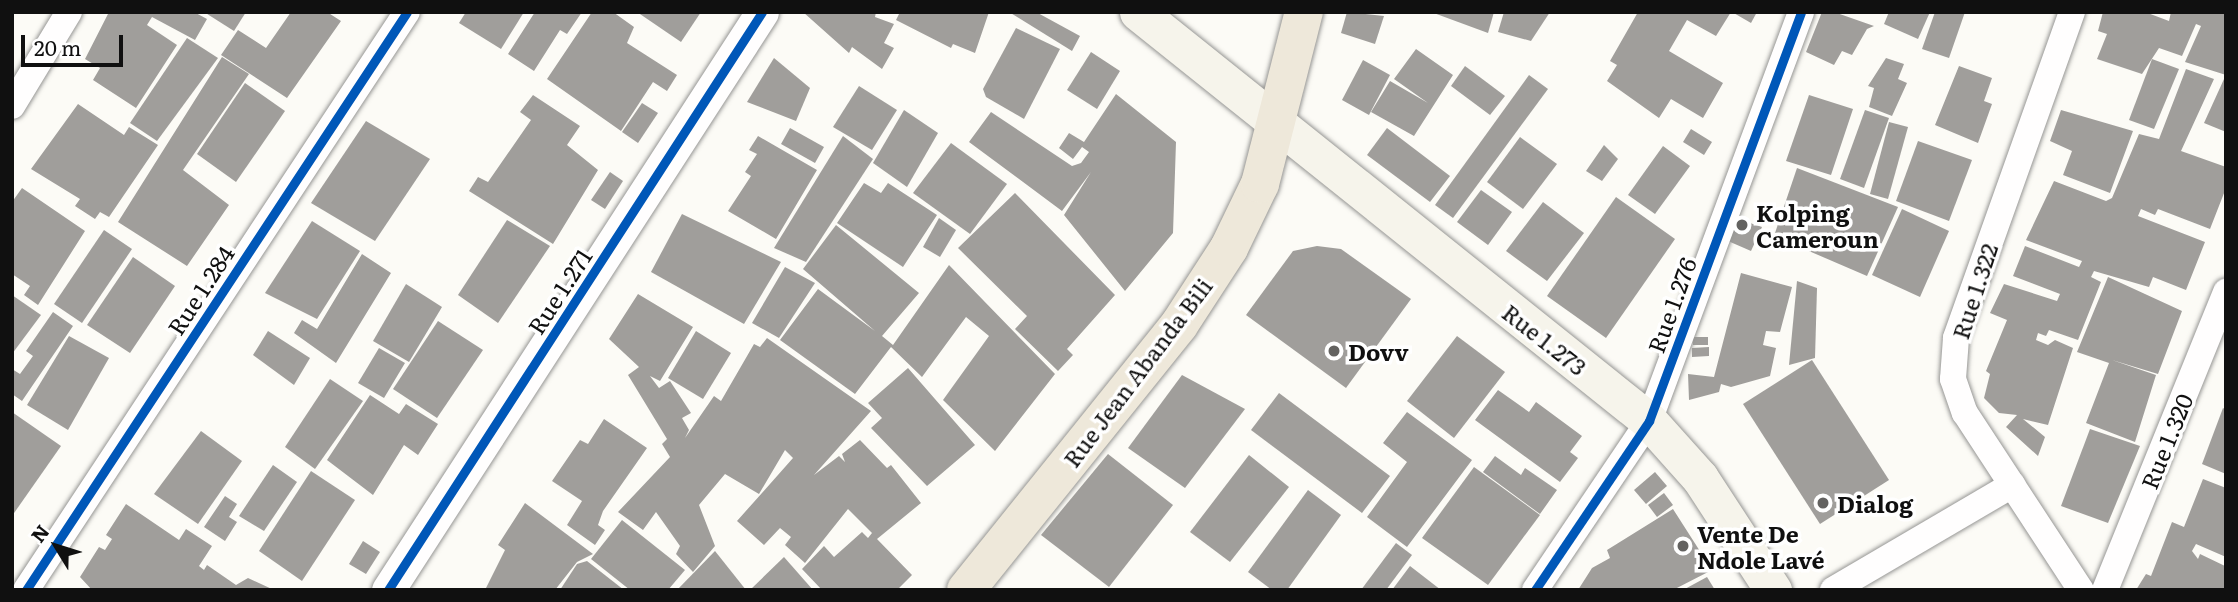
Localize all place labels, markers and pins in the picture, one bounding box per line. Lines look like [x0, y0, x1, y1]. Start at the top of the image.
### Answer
place label: Kolping Cameroun [1756, 198, 1879, 252]
marker: Kolping Cameroun [1734, 217, 1750, 233]
place label: Dovv [1348, 337, 1409, 365]
marker: Dovv [1326, 343, 1342, 359]
place label: Dialog [1837, 489, 1913, 517]
marker: Dialog [1815, 495, 1831, 511]
place label: Vente De Ndole Lavé [1697, 519, 1824, 573]
marker: Vente De Ndole Lavé [1675, 538, 1691, 554]

